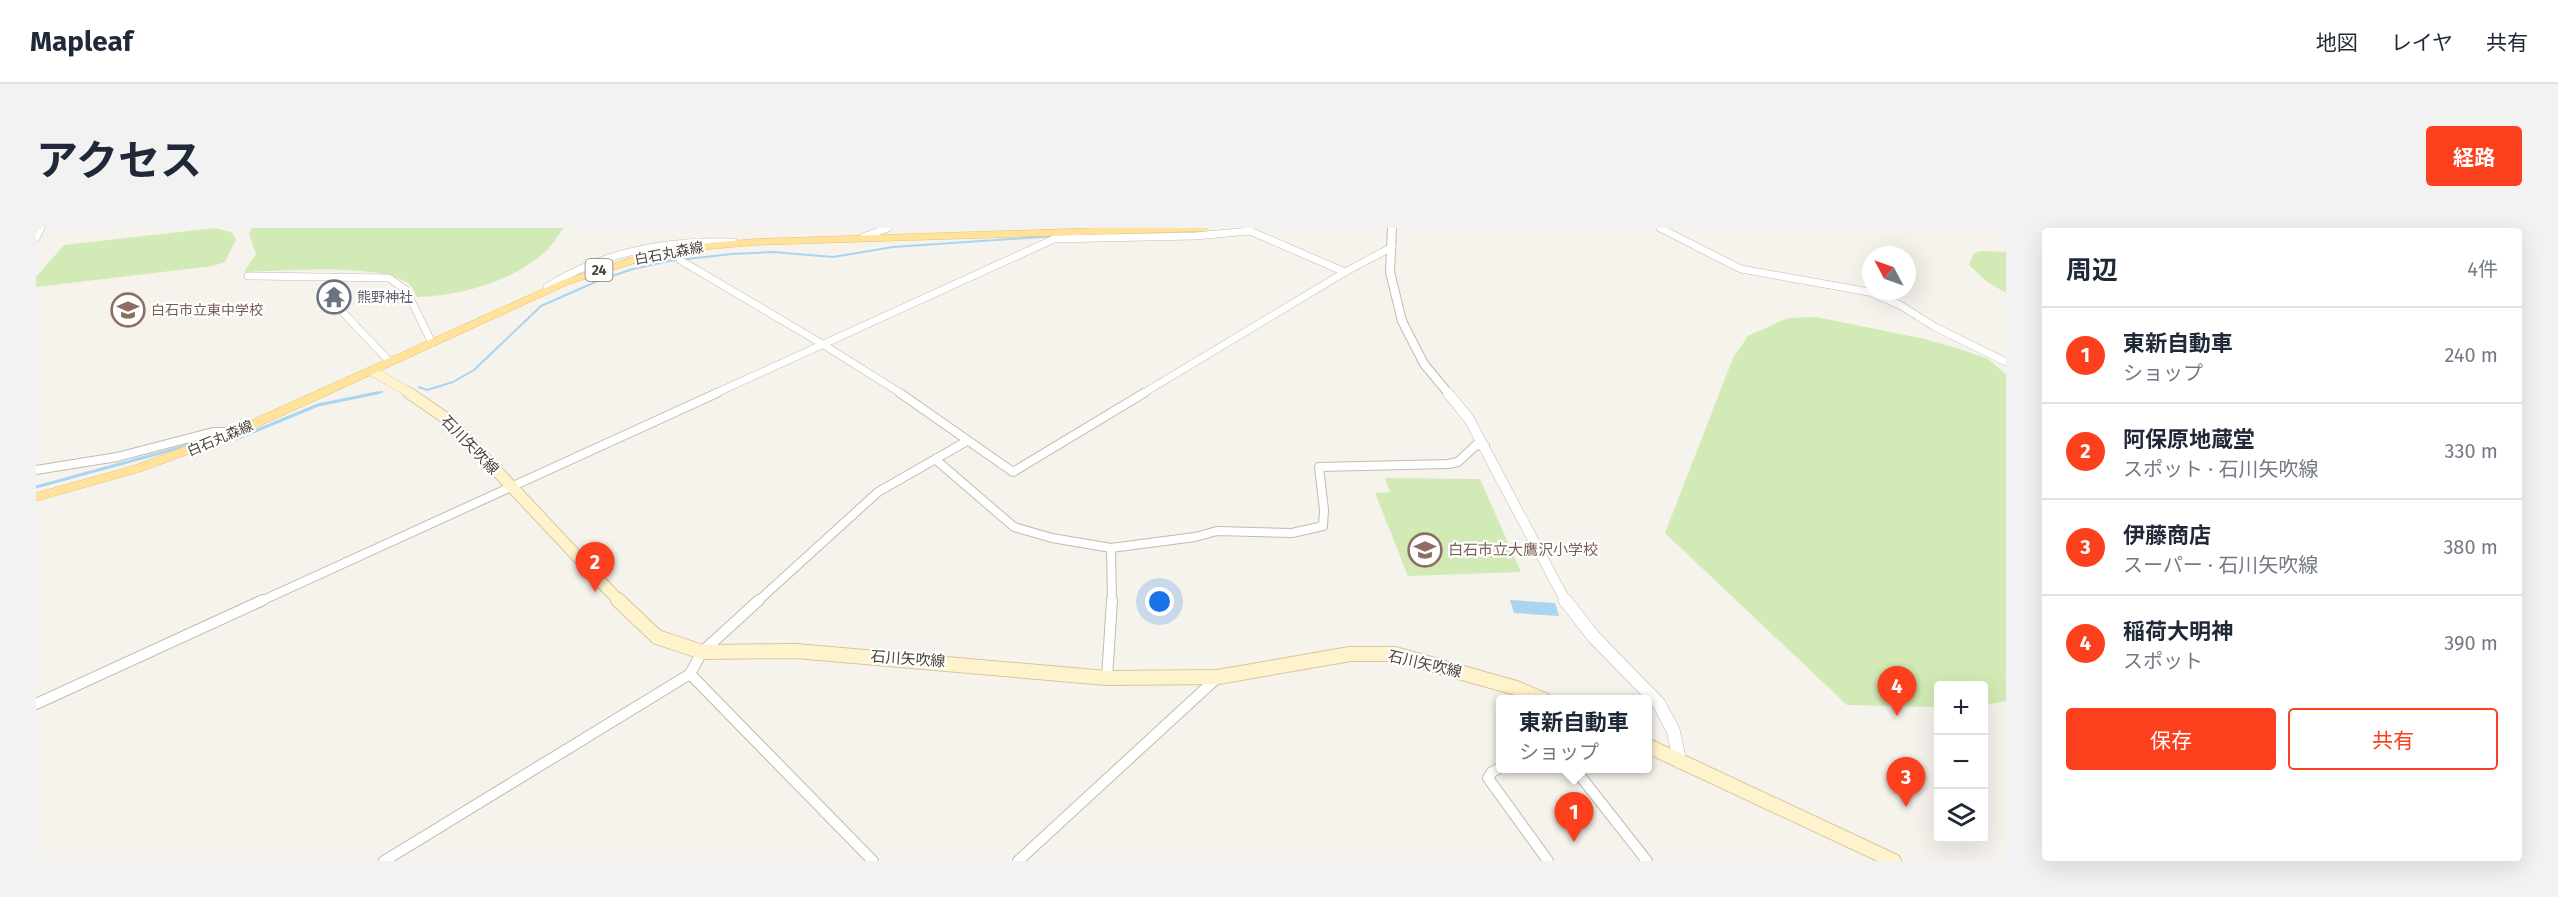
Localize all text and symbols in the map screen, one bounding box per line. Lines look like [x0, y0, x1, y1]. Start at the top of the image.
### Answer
text: Mapleaf [30, 25, 133, 58]
text: 地図 [2316, 30, 2358, 56]
text: レイヤ [2391, 30, 2453, 56]
text: 共有 [2486, 30, 2528, 56]
button: 経路 [2426, 126, 2522, 186]
text: アクセス [36, 136, 202, 186]
street label: 白石丸森線 [633, 238, 705, 269]
north arrow [1862, 246, 1916, 300]
text: 周辺 [2066, 255, 2118, 286]
text: 4件 [2467, 257, 2498, 281]
road number: 24 [586, 259, 612, 281]
temple icon: 熊野神社 [316, 279, 352, 315]
place label: 熊野神社 [357, 289, 413, 306]
school or university icon: 白石市立東中学校 [110, 292, 146, 328]
place label: 白石市立東中学校 [151, 302, 263, 319]
text: 東新自動車 [2123, 330, 2233, 357]
text: 1 [2081, 343, 2090, 367]
text: 240 m [2444, 343, 2498, 367]
text: ショップ [2123, 361, 2203, 385]
street label: 石川矢吹線 [437, 412, 503, 478]
street label: 白石丸森線 [185, 417, 256, 460]
text: 阿保原地蔵堂 [2123, 426, 2255, 453]
text: 2 [2080, 439, 2091, 463]
text: 330 m [2444, 439, 2498, 463]
text: スポット · 石川矢吹線 [2123, 457, 2318, 481]
text: 伊藤商店 [2123, 522, 2211, 549]
school or university icon: 白石市立大鷹沢小学校 [1407, 532, 1443, 568]
text: 3 [2080, 535, 2091, 559]
text: 380 m [2443, 535, 2498, 559]
place label: 白石市立大鷹沢小学校 [1448, 541, 1598, 559]
pin: 2 [576, 542, 614, 592]
text: スーパー · 石川矢吹線 [2123, 553, 2318, 577]
your location [1145, 587, 1174, 616]
text: 稲荷大明神 [2123, 618, 2233, 645]
text: 4 [2080, 631, 2091, 655]
text: 390 m [2444, 631, 2498, 655]
street label: 石川矢吹線 [870, 647, 946, 671]
street label: 石川矢吹線 [1386, 647, 1464, 681]
text: スポット [2123, 649, 2203, 673]
pin: 4 [1878, 666, 1916, 716]
map controls [1934, 681, 1988, 843]
button: + [1934, 681, 1988, 735]
popup [1496, 695, 1652, 773]
button: 保存 [2066, 708, 2276, 770]
button: 共有 [2288, 708, 2498, 770]
text: 東新自動車 [1519, 709, 1629, 736]
button: − [1934, 735, 1988, 789]
text: ショップ [1519, 740, 1599, 764]
pin: 3 [1886, 758, 1926, 807]
button: layers [1934, 789, 1988, 843]
pin: 1 [1554, 792, 1594, 842]

